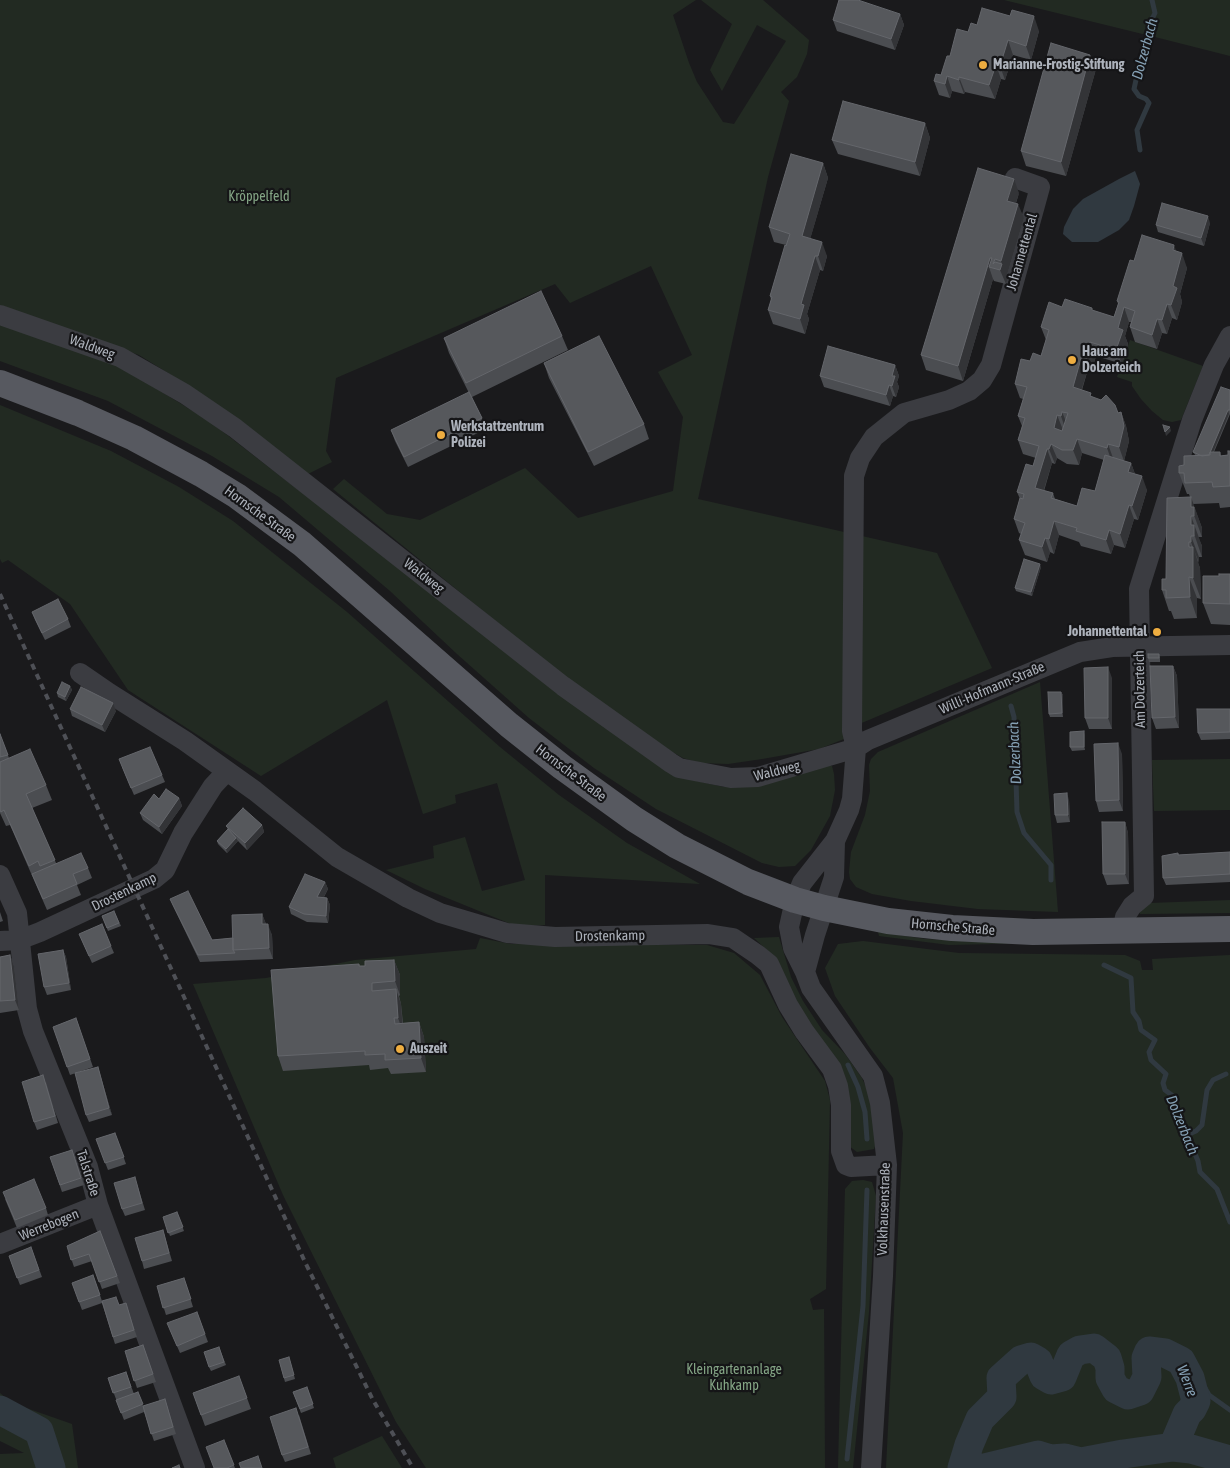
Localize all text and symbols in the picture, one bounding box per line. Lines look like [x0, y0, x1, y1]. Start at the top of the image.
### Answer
water label: Dolzerbach [1128, 16, 1162, 82]
place label: Marianne-Frostig-Stiftung [993, 57, 1125, 73]
marker: Marianne-Frostig-Stiftung [977, 59, 989, 71]
park label: Kröppelfeld [228, 189, 290, 205]
street label: Johannettental [1003, 211, 1041, 293]
street label: Waldweg [67, 331, 117, 363]
place label: Haus am Dolzerteich [1082, 344, 1141, 377]
marker: Haus am Dolzerteich [1066, 354, 1078, 366]
place label: Werkstattzentrum Polizei [451, 419, 544, 452]
marker: Werkstattzentrum Polizei [435, 429, 447, 441]
street label: Hornsche Straße [221, 483, 299, 545]
street label: Waldweg [400, 555, 448, 597]
place label: Johannettental [1067, 624, 1147, 640]
marker: Johannettental [1151, 626, 1163, 638]
street label: Am Dolzerteich [1131, 650, 1149, 728]
street label: Willi-Hofmann-Straße [937, 658, 1047, 718]
water label: Dolzerbach [1004, 721, 1026, 785]
street label: Hornsche Straße [532, 741, 610, 805]
street label: Waldweg [752, 757, 802, 785]
street label: Drostenkamp [89, 869, 159, 915]
street label: Hornsche Straße [910, 915, 996, 939]
street label: Drostenkamp [575, 927, 645, 945]
place label: Auszeit [410, 1041, 447, 1057]
marker: Auszeit [394, 1043, 406, 1055]
water label: Dolzerbach [1162, 1093, 1202, 1157]
street label: Talstraße [73, 1148, 103, 1198]
street label: Volkhausenstraße [874, 1162, 894, 1256]
street label: Werrebogen [17, 1205, 81, 1245]
park label: Kleingartenanlage Kuhkamp [686, 1362, 782, 1394]
water label: Werre [1173, 1363, 1201, 1399]

